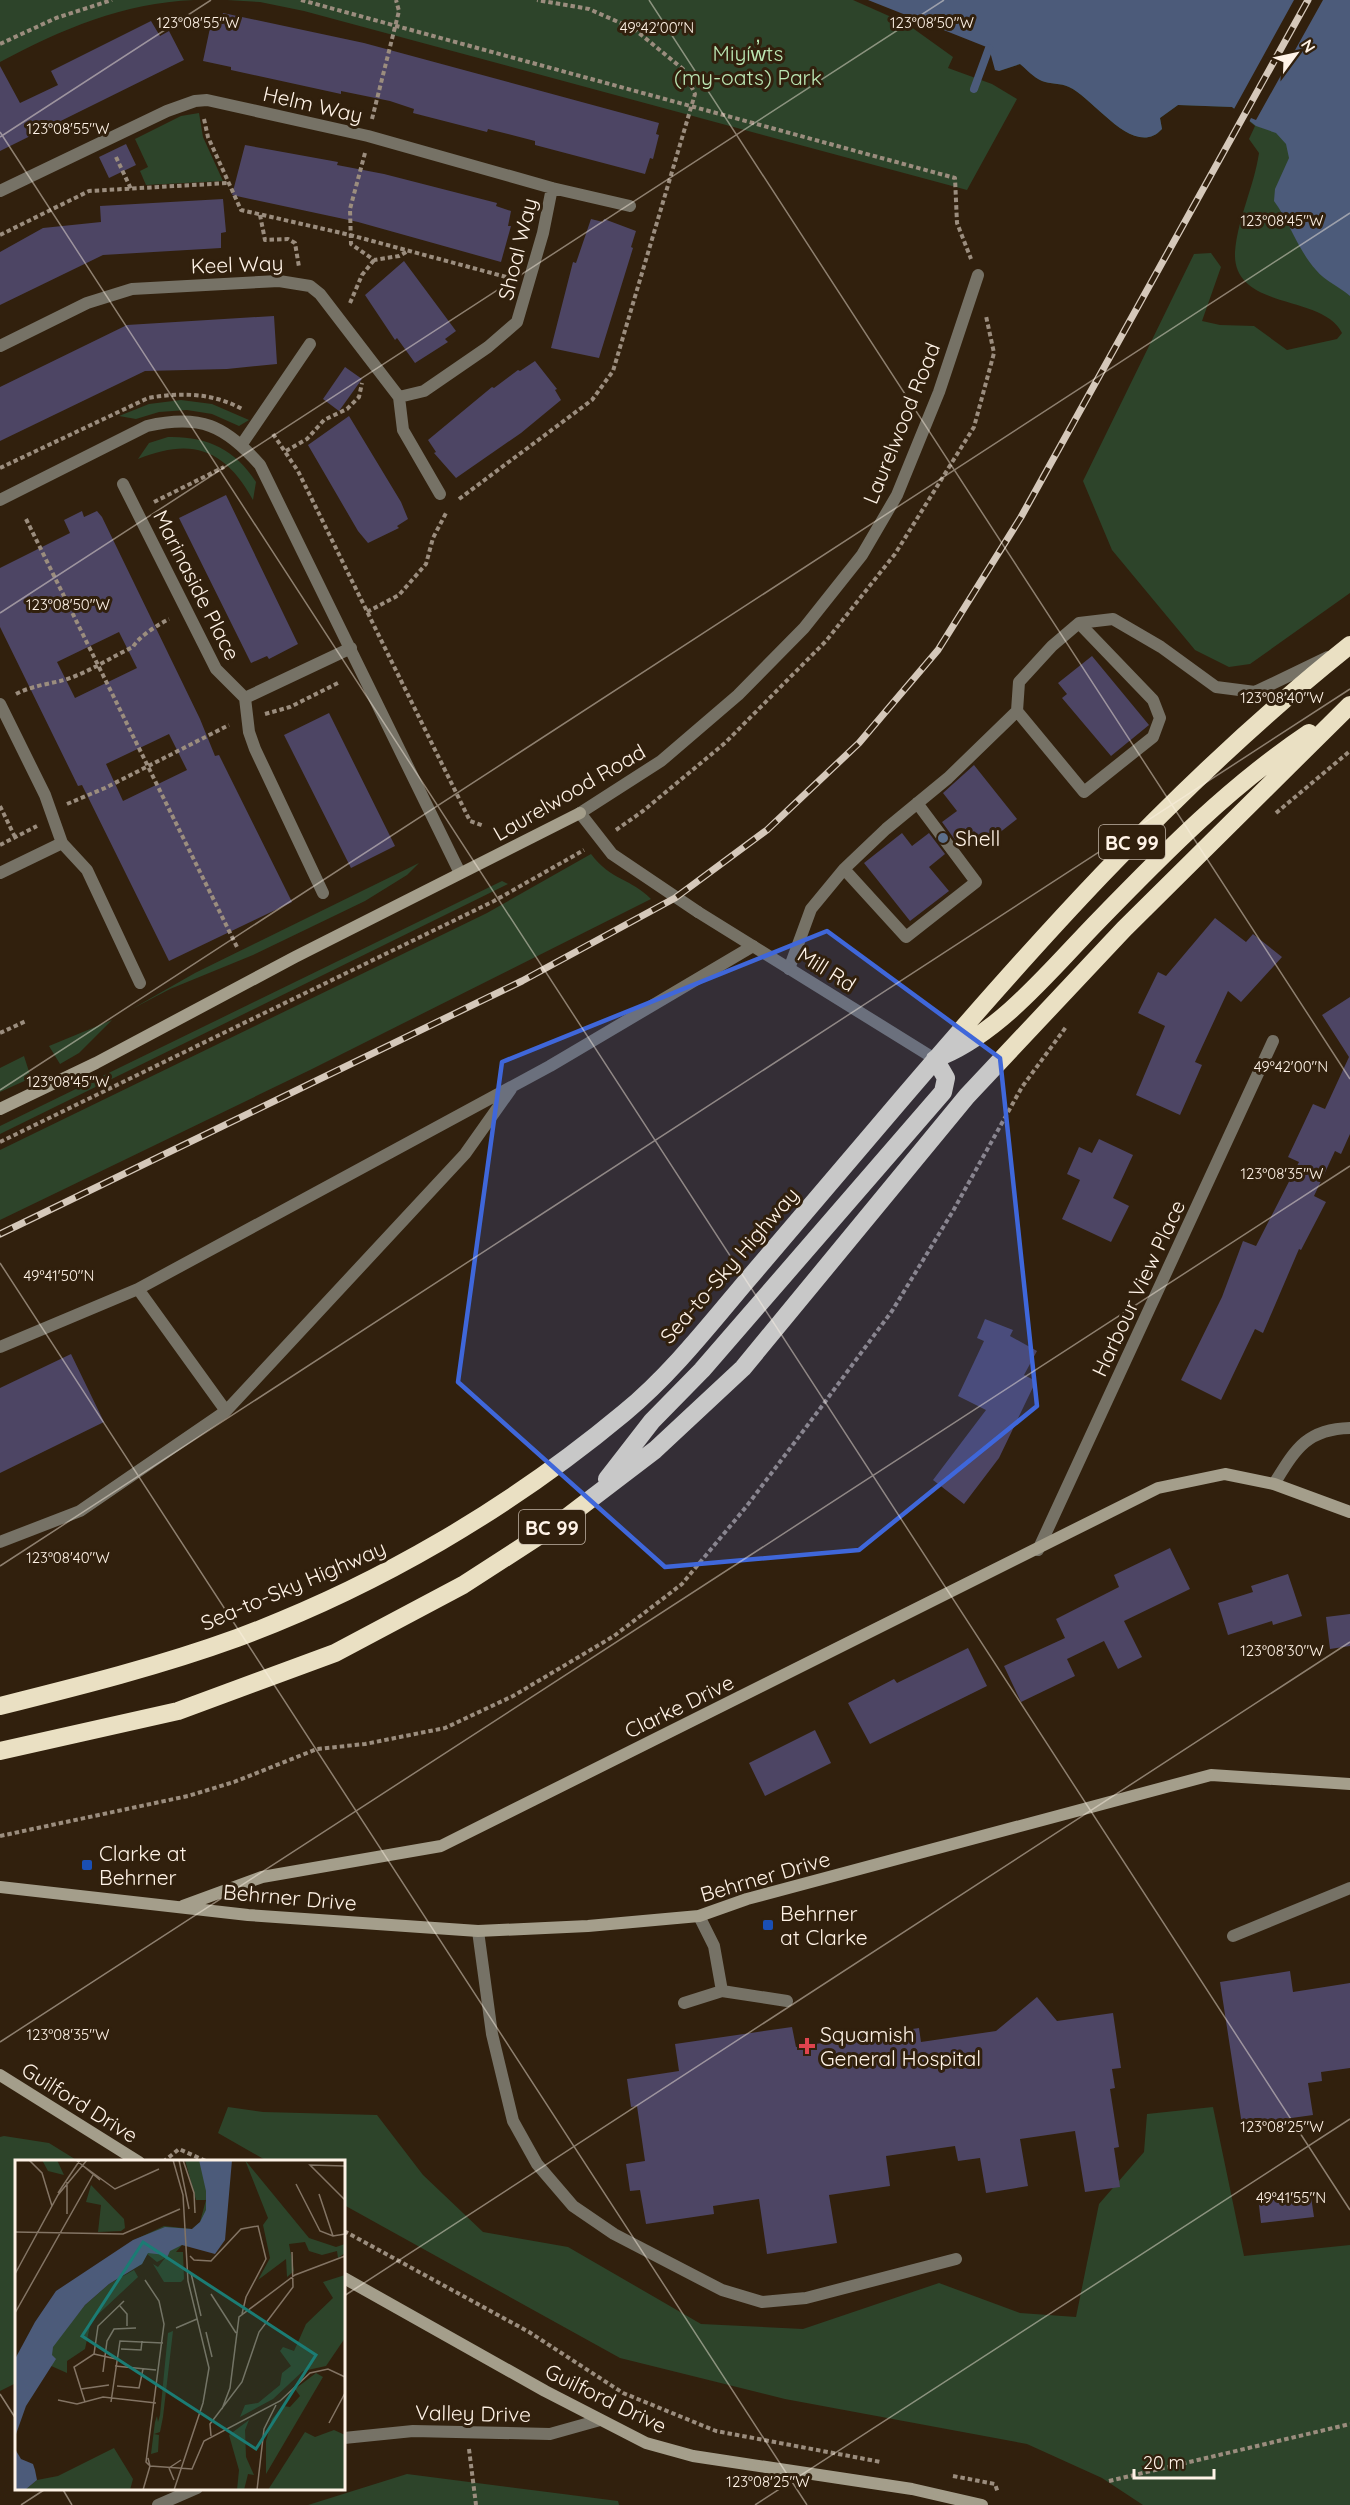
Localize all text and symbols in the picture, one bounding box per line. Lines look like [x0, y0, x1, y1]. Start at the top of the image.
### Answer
text: 123°08'55"W [156, 13, 240, 32]
text: 123°08'50"W [890, 13, 974, 32]
text: 49°42'00"N [620, 18, 694, 37]
north arrow [1266, 24, 1326, 84]
text: N [1297, 35, 1320, 56]
park label: Miyíw̓ts (my-oats) Park [674, 39, 822, 90]
street label: Helm Way [261, 80, 365, 128]
text: 123°08'55"W [26, 119, 110, 138]
street label: Shoal Way [492, 195, 542, 303]
text: 123°08'45"W [1240, 211, 1324, 230]
street label: Keel Way [190, 249, 284, 279]
street label: Laurelwood Road [857, 339, 945, 507]
street label: Marinaside Place [148, 506, 246, 664]
text: 123°08'50"W [26, 595, 110, 614]
text: 123°08'40"W [1240, 688, 1324, 707]
street label: Laurelwood Road [488, 738, 650, 846]
place label: Shell [955, 825, 1000, 851]
road number: BC 99 [1099, 825, 1165, 859]
marker: Shell [936, 831, 950, 845]
street label: Mill Rd [793, 941, 861, 997]
text: 49°42'00"N [1254, 1057, 1328, 1076]
text: 123°08'45"W [26, 1072, 110, 1091]
text: 123°08'35"W [1241, 1164, 1324, 1183]
street label: Sea-to-Sky Highway [654, 1182, 804, 1348]
street label: Harbour View Place [1086, 1196, 1190, 1380]
text: 49°41'50"N [24, 1266, 94, 1285]
road number: BC 99 [519, 1510, 585, 1544]
street label: Sea-to-Sky Highway [197, 1534, 389, 1636]
text: 123°08'40"W [26, 1548, 110, 1567]
text: 123°08'30"W [1240, 1641, 1324, 1660]
street label: Clarke Drive [620, 1668, 738, 1744]
place label: Clarke at Behrner [99, 1840, 187, 1890]
street label: Behrner Drive [697, 1845, 833, 1907]
marker: Clarke at Behrner [80, 1858, 94, 1872]
street label: Behrner Drive [222, 1878, 358, 1916]
place label: Behrner at Clarke [780, 1900, 868, 1950]
marker: Behrner at Clarke [761, 1918, 775, 1932]
place label: Squamish General Hospital [820, 2021, 981, 2071]
text: 123°08'35"W [27, 2025, 110, 2044]
marker: Squamish General Hospital [798, 2037, 816, 2055]
street label: Guilford Drive [17, 2056, 143, 2148]
text: 123°08'25"W [1240, 2117, 1324, 2136]
inset map [15, 2160, 345, 2490]
text: 49°41'55"N [1256, 2188, 1326, 2207]
street label: Guilford Drive [541, 2357, 671, 2439]
street label: Valley Drive [415, 2399, 531, 2427]
scale bar [1134, 2442, 1214, 2480]
text: 20 m [1143, 2451, 1185, 2474]
text: 123°08'25"W [726, 2472, 810, 2491]

